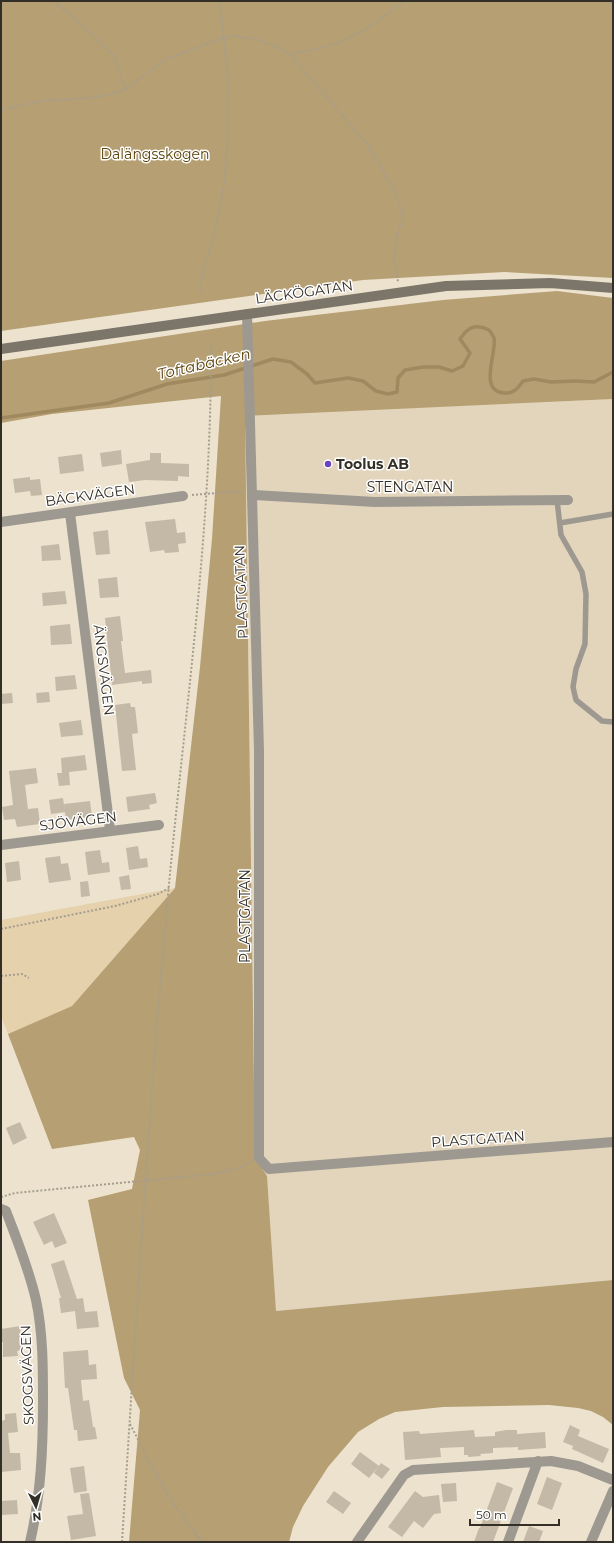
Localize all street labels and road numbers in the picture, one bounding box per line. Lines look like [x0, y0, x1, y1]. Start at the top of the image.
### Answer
street label: LÄCKÖGATAN [254, 276, 354, 308]
street label: STENGATAN [367, 478, 453, 496]
street label: BÄCKVÄGEN [44, 480, 136, 510]
street label: PLASTGATAN [230, 545, 252, 639]
street label: ÄNGSVÄGEN [89, 623, 119, 717]
street label: SJÖVÄGEN [38, 807, 118, 835]
street label: PLASTGATAN [236, 869, 254, 963]
street label: PLASTGATAN [431, 1127, 525, 1151]
street label: SKOGSVÄGEN [16, 1325, 38, 1425]

